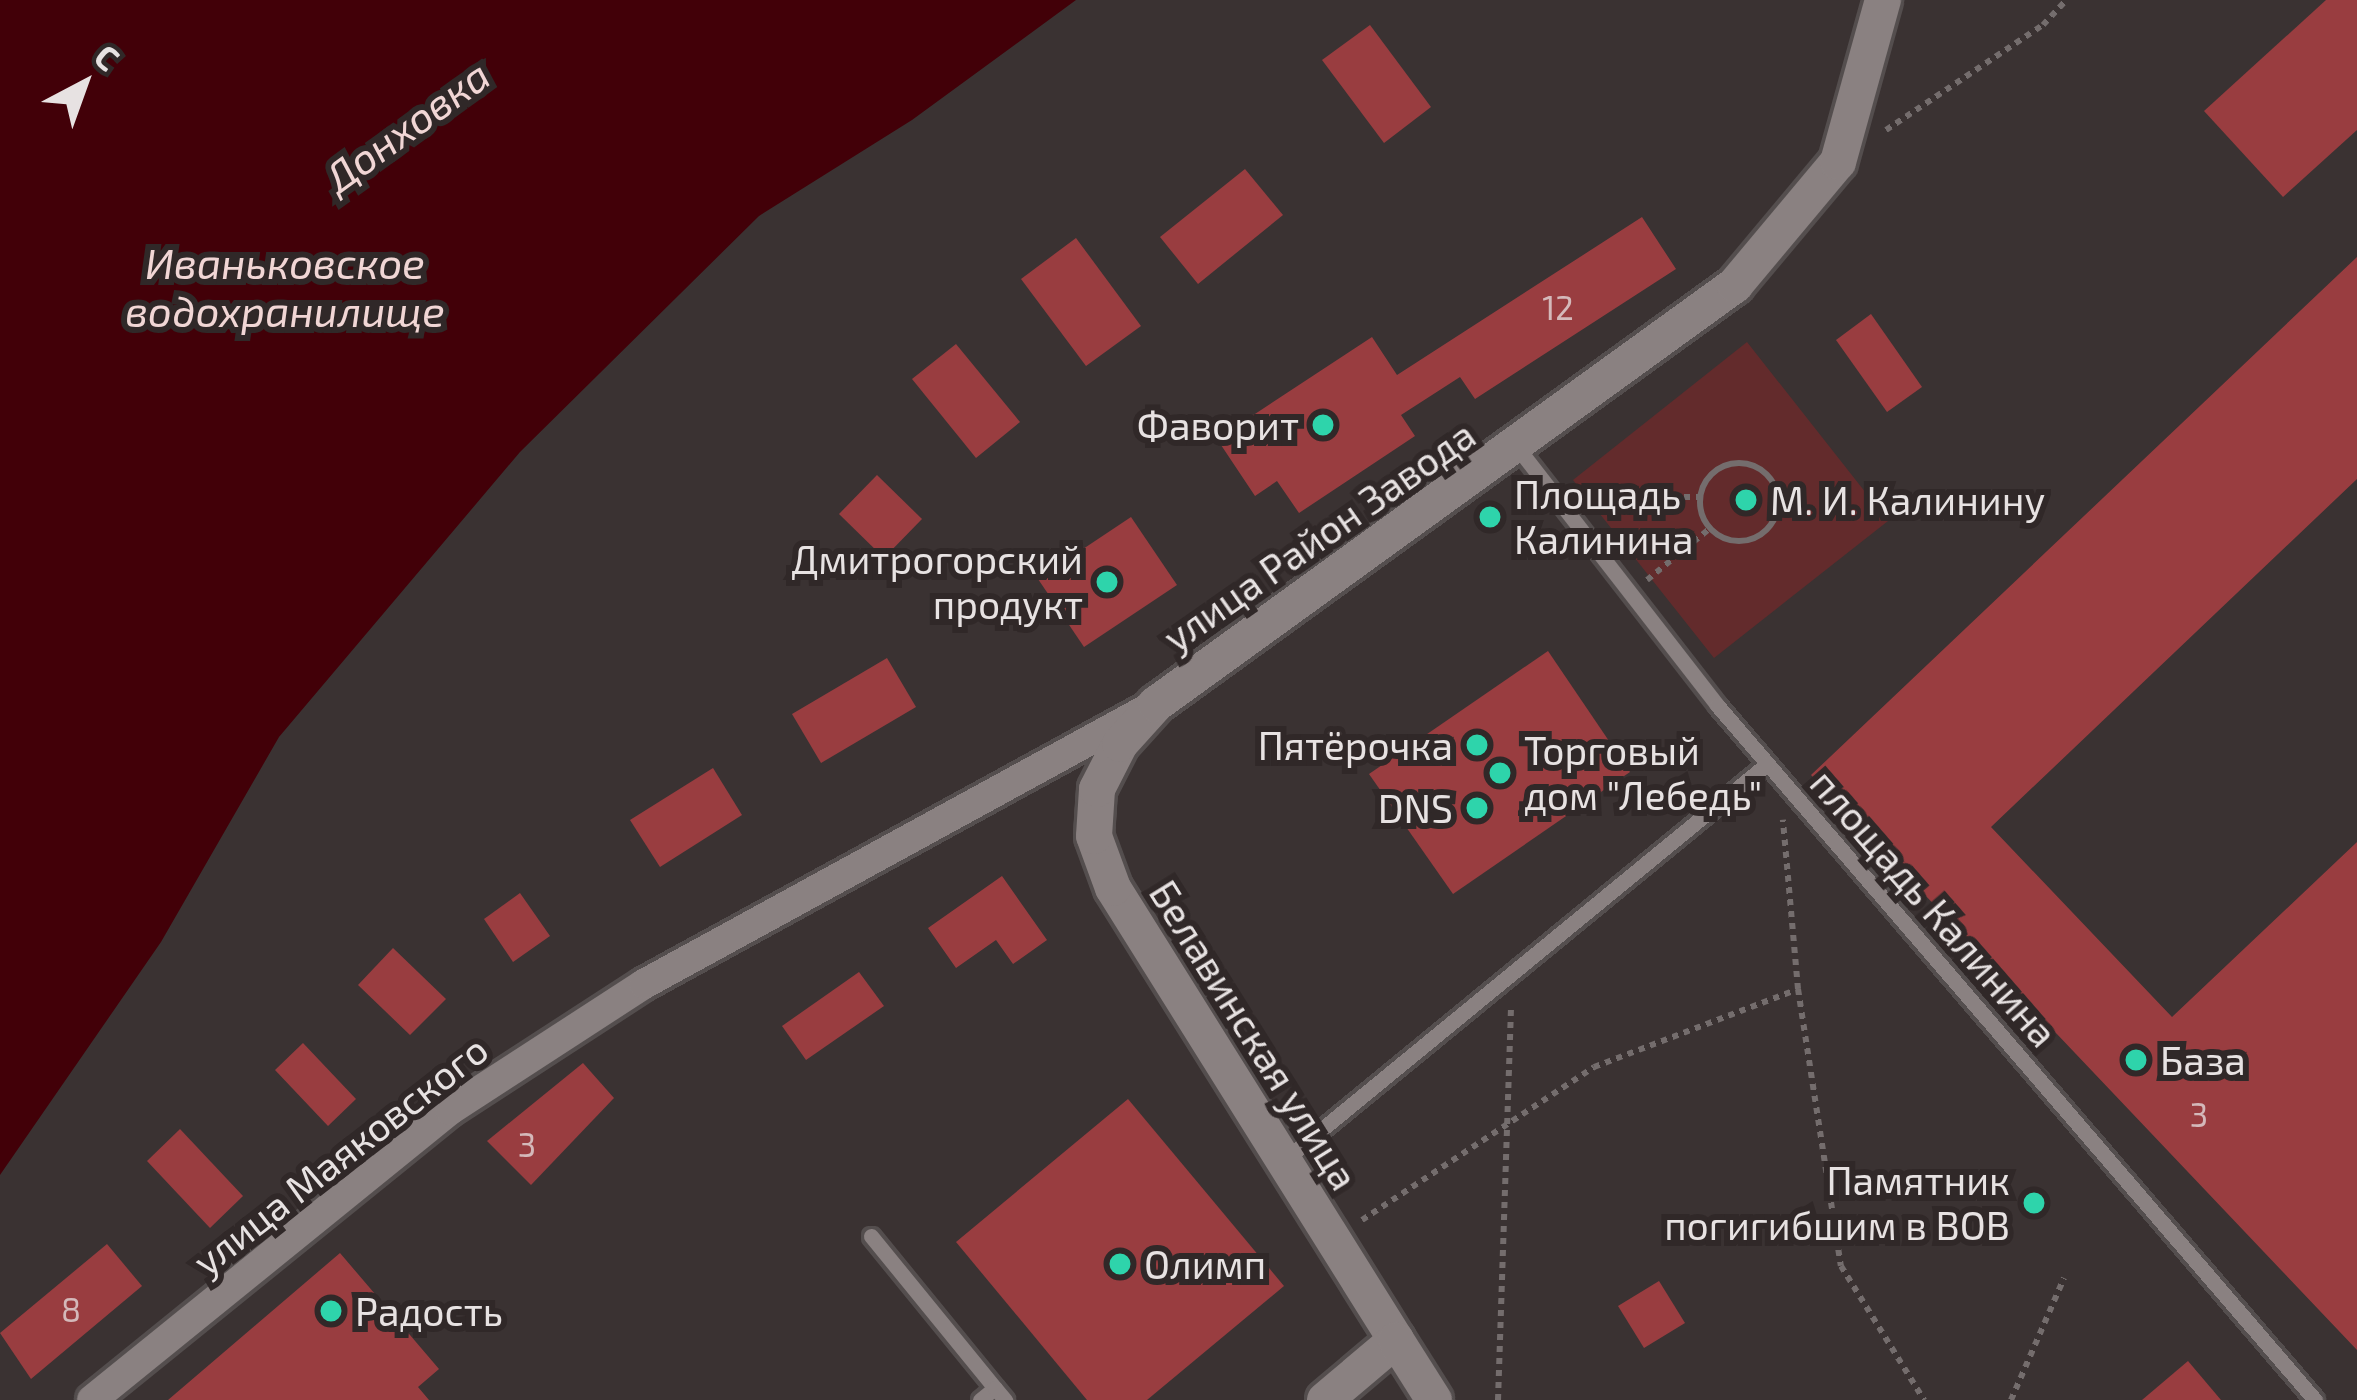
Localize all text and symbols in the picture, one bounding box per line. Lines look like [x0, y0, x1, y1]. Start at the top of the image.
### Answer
north arrow [24, 24, 144, 144]
text: С [87, 35, 128, 78]
water label: Донховка [314, 48, 498, 202]
water label: Иваньковское водохранилище [125, 237, 445, 336]
house number: 12 [1542, 288, 1574, 328]
place label: Фаворит [1137, 402, 1299, 448]
street label: улица Район Завода [1154, 411, 1484, 661]
marker: Фаворит [1310, 412, 1336, 438]
place label: Площадь Калинина [1514, 472, 1694, 563]
place label: М. И. Калинину [1770, 477, 2045, 523]
marker: М. И. Калинину [1733, 487, 1759, 513]
marker: Площадь Калинина [1477, 504, 1503, 530]
place label: Дмитрогорский продукт [791, 537, 1083, 628]
marker: Дмитрогорский продукт [1094, 569, 1120, 595]
place label: Пятёрочка [1258, 722, 1453, 768]
place label: Торговый дом "Лебедь" [1524, 728, 1763, 819]
marker: Пятёрочка [1464, 732, 1490, 758]
marker: Торговый дом "Лебедь" [1487, 760, 1513, 786]
street label: площадь Калинина [1801, 760, 2067, 1056]
place label: DNS [1378, 785, 1453, 831]
marker: DNS [1464, 795, 1490, 821]
street label: Белавинская улица [1140, 872, 1368, 1198]
street label: улица Маяковского [183, 1025, 497, 1285]
place label: База [2160, 1037, 2246, 1083]
marker: База [2123, 1047, 2149, 1073]
house number: 3 [2190, 1095, 2208, 1135]
house number: 3 [518, 1125, 536, 1165]
place label: Памятник погигибшим в ВОВ [1664, 1158, 2010, 1249]
marker: Памятник погигибшим в ВОВ [2021, 1190, 2047, 1216]
place label: Олимп [1144, 1241, 1266, 1287]
marker: Олимп [1107, 1251, 1133, 1277]
place label: Радость [355, 1288, 503, 1334]
house number: 8 [61, 1290, 81, 1330]
marker: Радость [318, 1298, 344, 1324]

